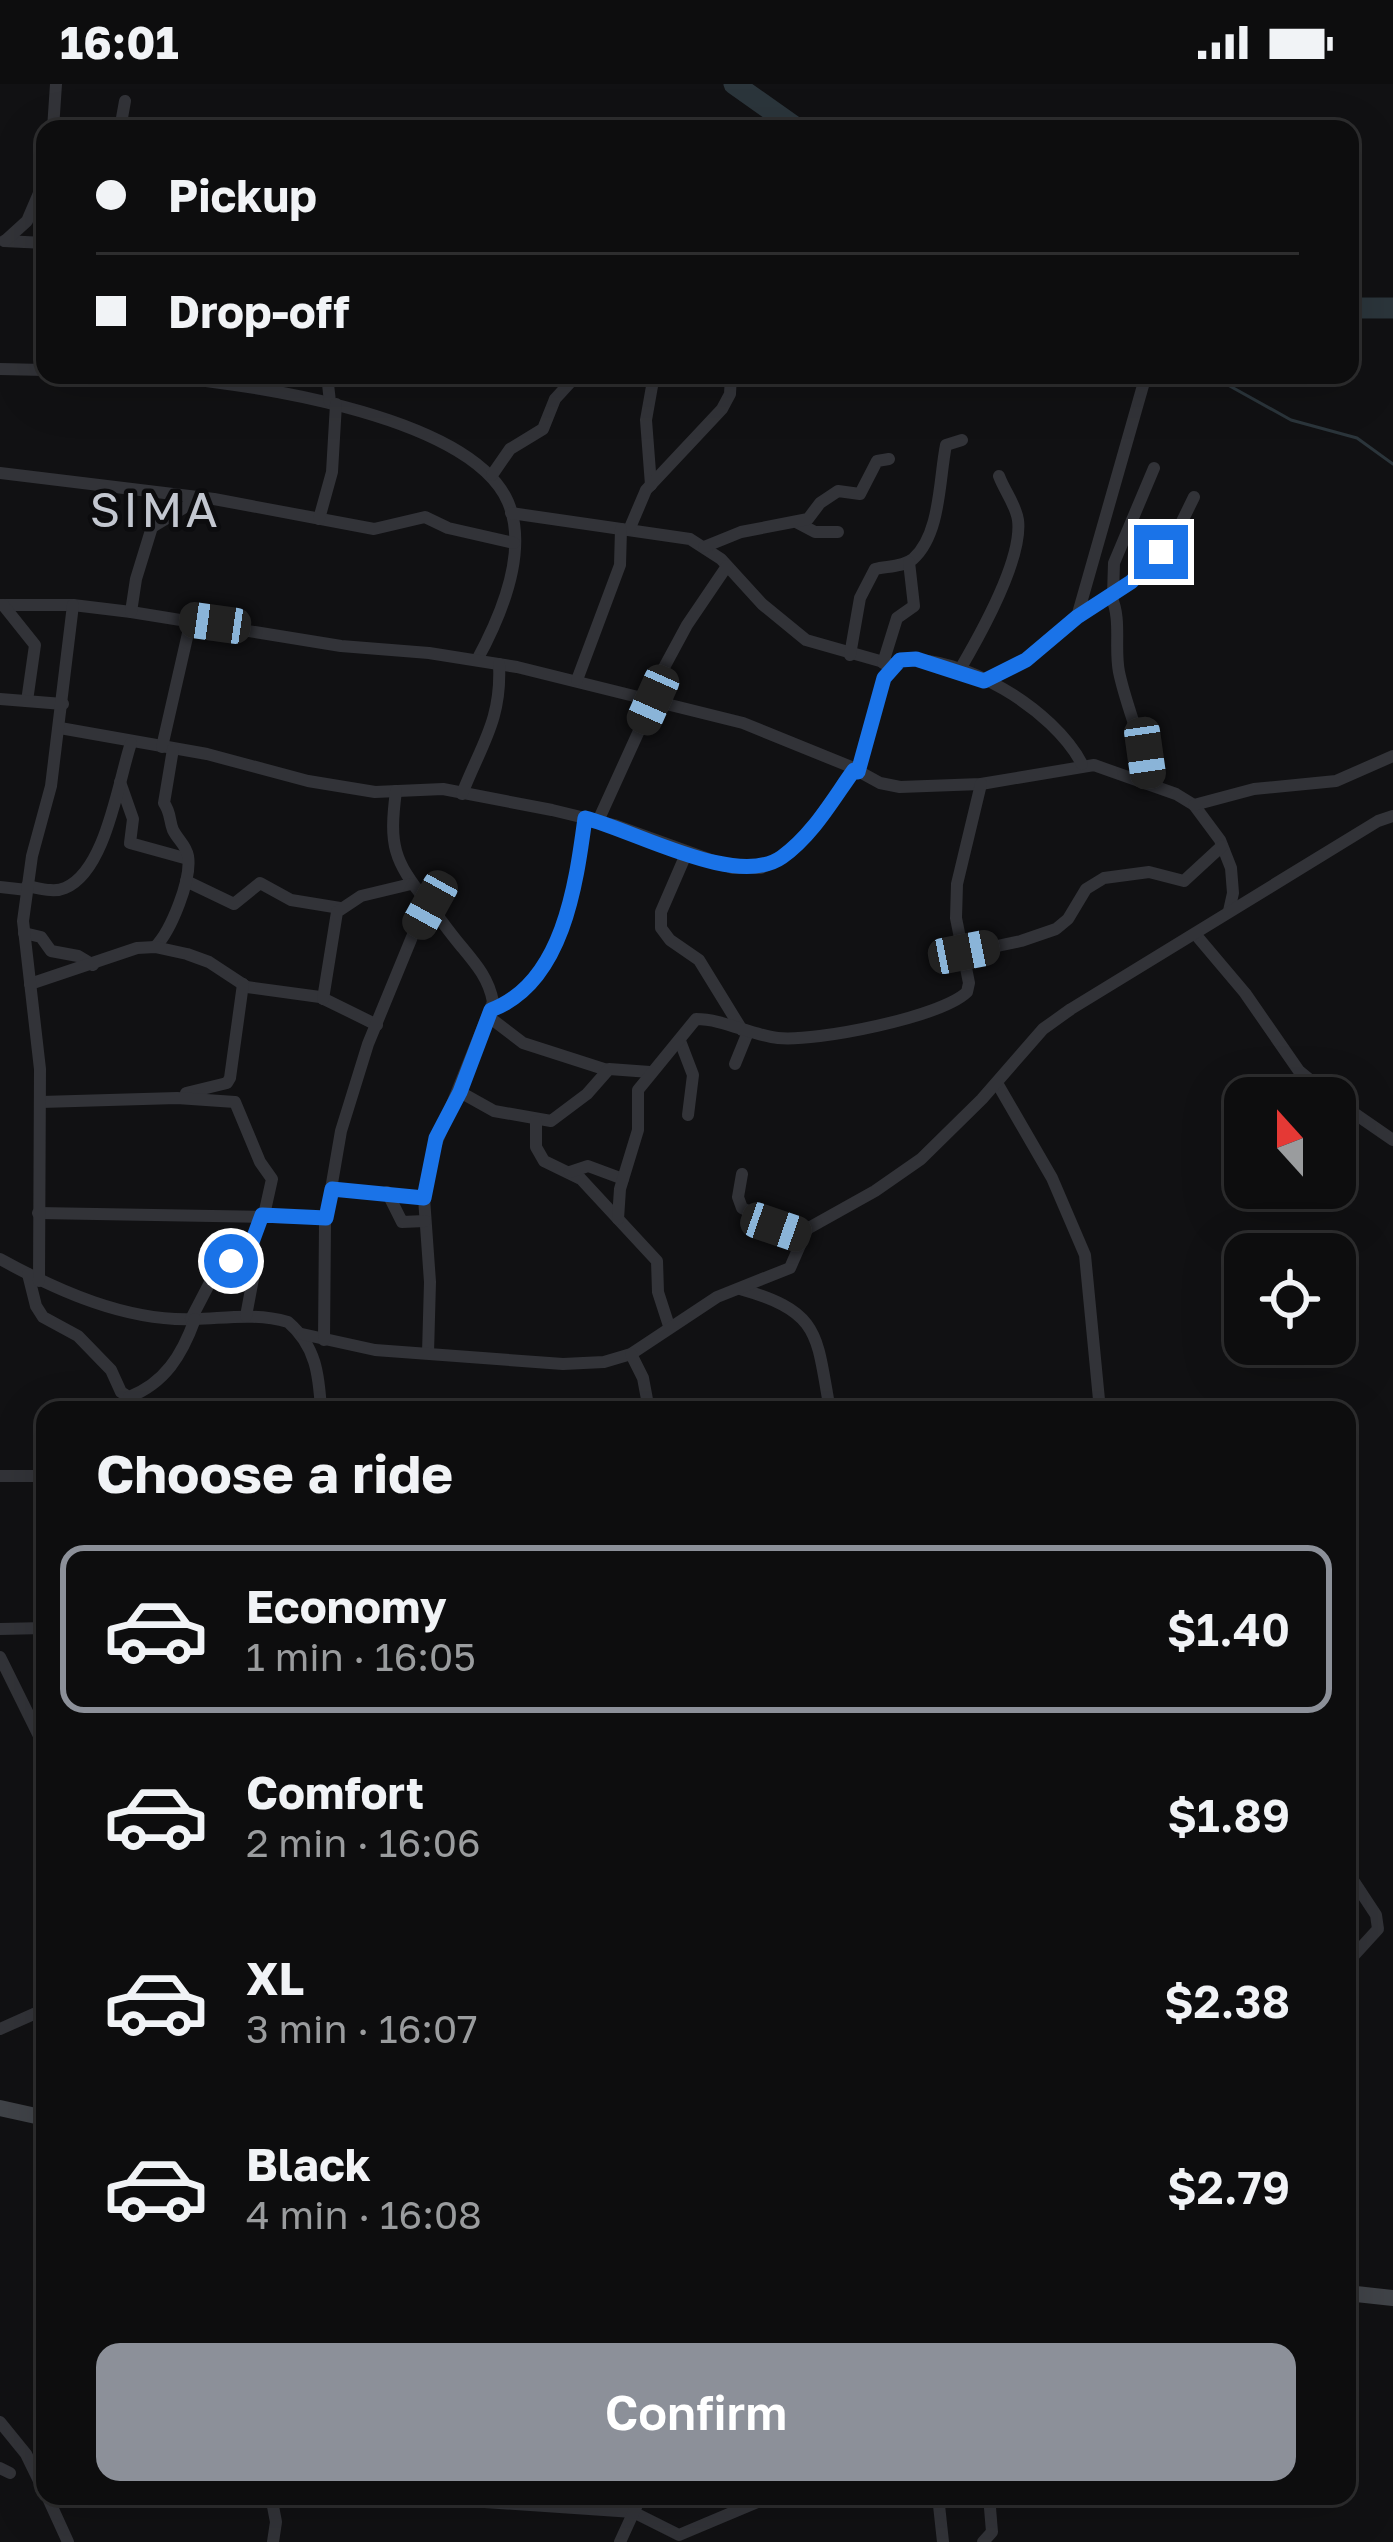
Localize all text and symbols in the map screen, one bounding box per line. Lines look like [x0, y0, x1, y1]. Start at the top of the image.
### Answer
text: 16:01 [60, 15, 179, 69]
text: Pickup [168, 168, 317, 222]
text: Drop-off [168, 284, 349, 338]
district label: SIMA [89, 480, 221, 538]
route end [1134, 525, 1188, 579]
car [177, 600, 253, 646]
car [622, 660, 684, 740]
car [1122, 715, 1168, 791]
car [397, 865, 463, 945]
car [925, 927, 1003, 977]
north arrow [1224, 1077, 1356, 1209]
map controls [1224, 1077, 1356, 1365]
car [736, 1198, 816, 1256]
button: locate [1224, 1233, 1356, 1365]
route start [204, 1234, 258, 1288]
text: Choose a ride [96, 1440, 453, 1505]
icon: car [102, 1575, 210, 1683]
text: Economy [246, 1579, 447, 1633]
text: $1.40 [1167, 1602, 1290, 1656]
text: 1 min · 16:05 [246, 1633, 476, 1680]
icon: car [102, 1761, 210, 1869]
text: Comfort [246, 1765, 424, 1819]
text: $1.89 [1167, 1788, 1290, 1842]
text: 2 min · 16:06 [246, 1819, 481, 1866]
icon: car [102, 1947, 210, 2055]
text: XL [246, 1951, 304, 2005]
text: $2.38 [1164, 1974, 1290, 2028]
text: 3 min · 16:07 [246, 2005, 478, 2052]
icon: car [102, 2133, 210, 2241]
text: Black [246, 2137, 371, 2191]
text: $2.79 [1167, 2160, 1290, 2214]
text: 4 min · 16:08 [246, 2191, 482, 2238]
button: Confirm [96, 2343, 1296, 2481]

